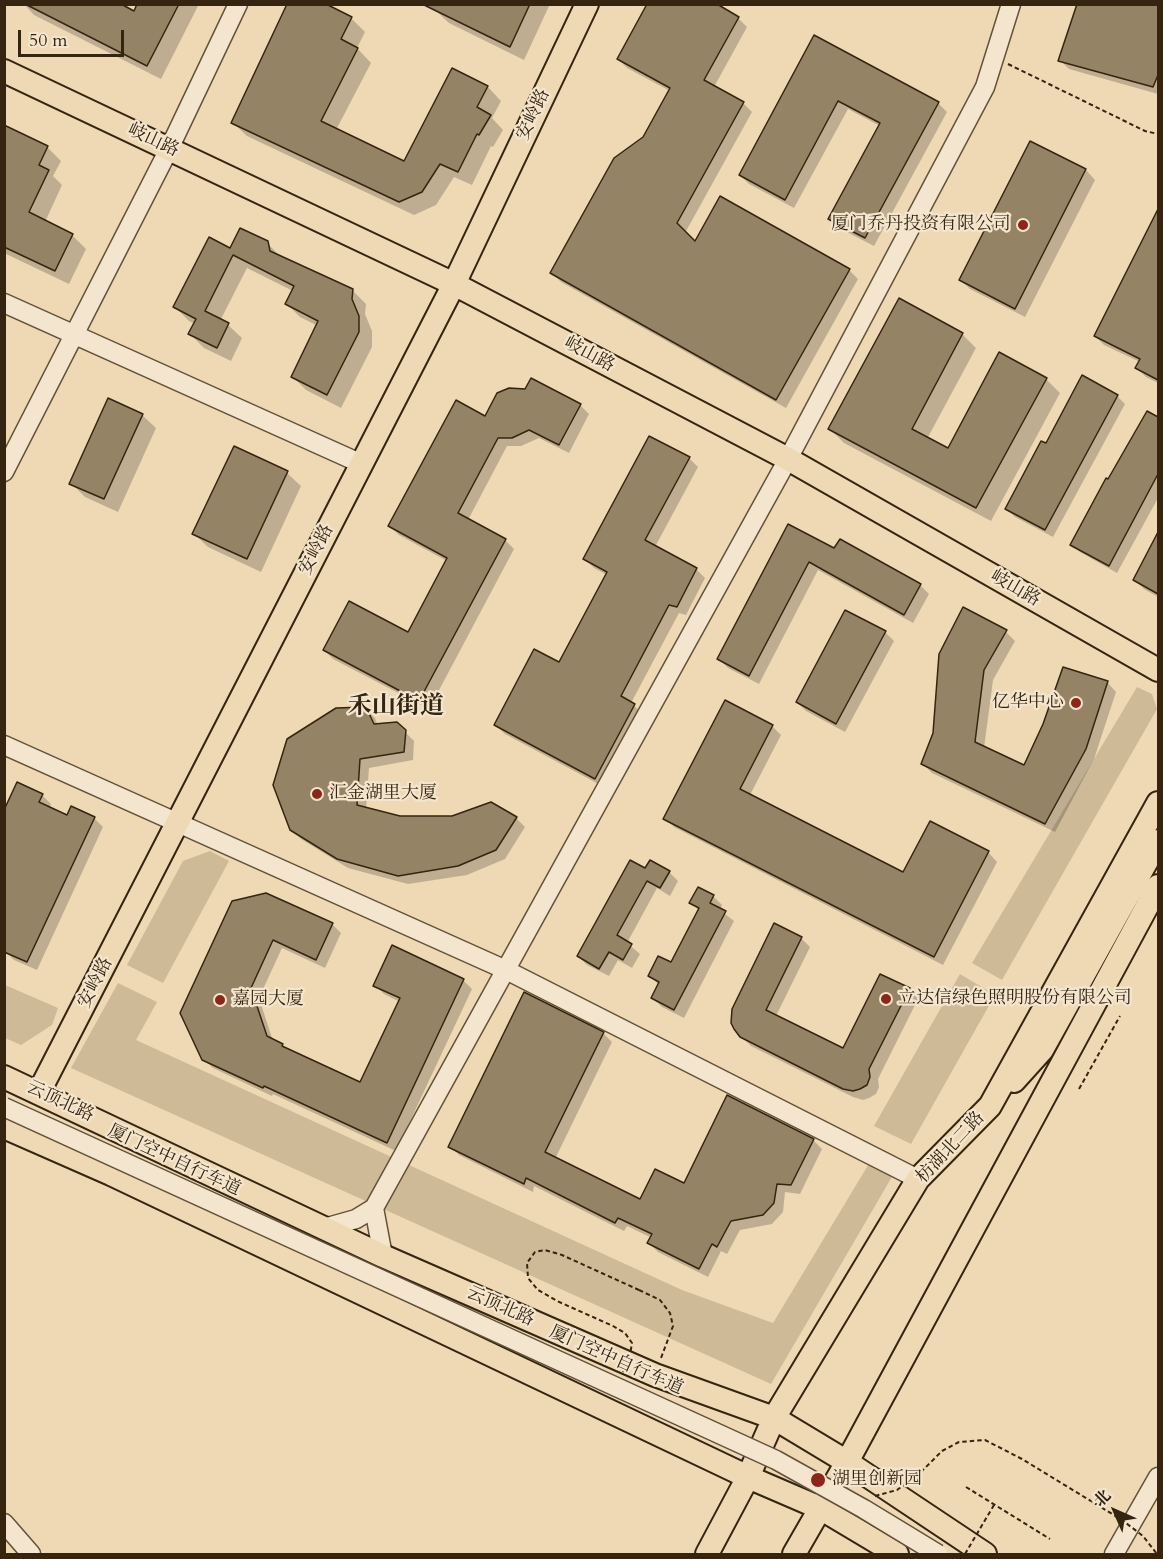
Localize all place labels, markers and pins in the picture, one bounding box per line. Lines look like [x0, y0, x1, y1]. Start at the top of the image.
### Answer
place label: 厦门乔丹投资有限公司 [831, 214, 1011, 236]
marker: 厦门乔丹投资有限公司 [1016, 218, 1030, 232]
place label: 亿华中心 [992, 692, 1064, 714]
marker: 亿华中心 [1069, 696, 1083, 710]
place label: 汇金湖里大厦 [329, 783, 437, 805]
marker: 汇金湖里大厦 [310, 787, 324, 801]
place label: 立达信绿色照明股份有限公司 [898, 988, 1132, 1010]
place label: 嘉园大厦 [232, 989, 304, 1011]
marker: 立达信绿色照明股份有限公司 [879, 992, 893, 1006]
marker: 嘉园大厦 [213, 993, 227, 1007]
place label: 湖里创新园 [832, 1469, 922, 1491]
marker: 湖里创新园 [809, 1471, 827, 1489]

